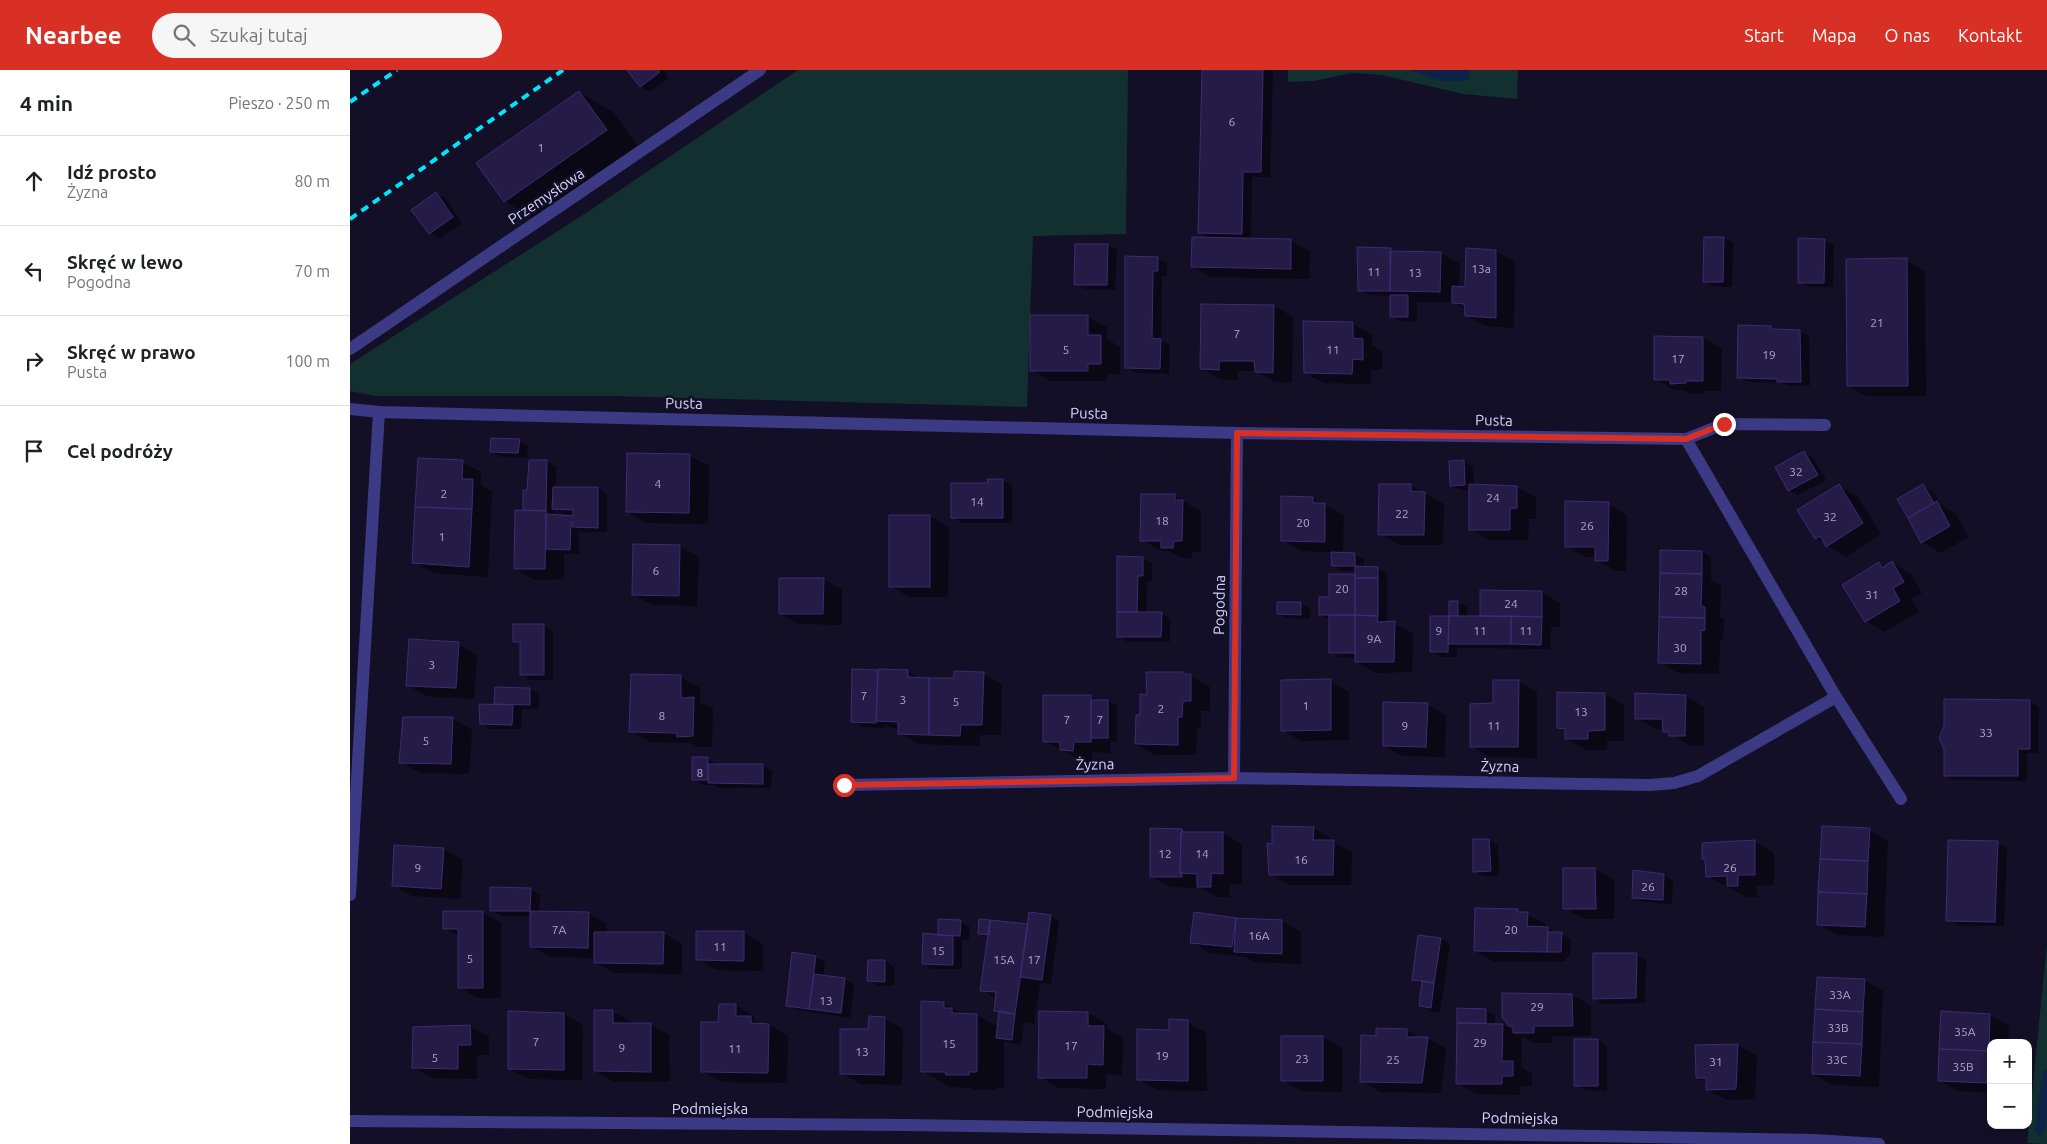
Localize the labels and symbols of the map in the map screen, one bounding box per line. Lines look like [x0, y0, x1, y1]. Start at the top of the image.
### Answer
house number: 6 [1229, 115, 1236, 128]
house number: 1 [538, 141, 544, 154]
street label: Przemysłowa [505, 164, 587, 228]
house number: 13a [1471, 262, 1491, 275]
house number: 11 [1367, 265, 1381, 278]
house number: 13 [1408, 266, 1422, 279]
house number: 21 [1870, 316, 1884, 329]
house number: 7 [1234, 327, 1240, 340]
house number: 5 [1063, 343, 1069, 356]
house number: 11 [1326, 343, 1340, 356]
house number: 19 [1762, 348, 1776, 361]
house number: 17 [1671, 352, 1685, 365]
street label: Pusta [665, 394, 703, 412]
street label: Pusta [1070, 404, 1108, 422]
street label: Pusta [1475, 411, 1513, 429]
route end [1713, 413, 1736, 436]
house number: 32 [1789, 465, 1803, 478]
house number: 4 [655, 477, 662, 490]
house number: 2 [441, 487, 447, 500]
house number: 24 [1486, 491, 1500, 504]
house number: 14 [970, 495, 984, 508]
house number: 22 [1395, 507, 1409, 520]
house number: 32 [1823, 510, 1837, 523]
house number: 18 [1155, 514, 1169, 527]
house number: 20 [1296, 516, 1310, 529]
house number: 26 [1580, 519, 1594, 532]
house number: 1 [439, 530, 445, 543]
house number: 6 [653, 564, 660, 577]
street label: Pogodna [1210, 575, 1228, 635]
house number: 20 [1335, 582, 1349, 595]
house number: 28 [1674, 584, 1688, 597]
house number: 31 [1865, 588, 1879, 601]
house number: 24 [1504, 597, 1518, 610]
house number: 9 [1436, 624, 1442, 637]
house number: 11 [1473, 624, 1487, 637]
house number: 11 [1519, 624, 1533, 637]
house number: 9A [1367, 632, 1381, 645]
house number: 30 [1673, 641, 1687, 654]
house number: 3 [429, 658, 435, 671]
house number: 7 [861, 689, 867, 702]
house number: 3 [900, 693, 906, 706]
house number: 5 [953, 695, 959, 708]
house number: 1 [1303, 699, 1309, 712]
house number: 2 [1158, 702, 1164, 715]
house number: 13 [1574, 705, 1588, 718]
house number: 8 [659, 709, 666, 722]
house number: 7 [1064, 713, 1070, 726]
house number: 7 [1097, 713, 1103, 726]
house number: 9 [1402, 719, 1408, 732]
house number: 11 [1487, 719, 1501, 732]
house number: 33 [1979, 726, 1993, 739]
house number: 5 [423, 734, 429, 747]
street label: Żyzna [1075, 755, 1115, 773]
street label: Żyzna [1480, 757, 1520, 775]
house number: 8 [697, 766, 704, 779]
route start [833, 774, 856, 797]
house number: 12 [1158, 847, 1172, 860]
house number: 14 [1195, 847, 1209, 860]
house number: 16 [1294, 853, 1308, 866]
house number: 9 [415, 861, 421, 874]
house number: 26 [1723, 861, 1737, 874]
house number: 26 [1641, 880, 1655, 893]
house number: 7A [552, 923, 566, 936]
house number: 20 [1504, 923, 1518, 936]
house number: 16A [1248, 929, 1270, 942]
house number: 11 [713, 940, 727, 953]
house number: 15 [931, 944, 945, 957]
house number: 5 [467, 952, 473, 965]
house number: 15A [993, 953, 1015, 966]
house number: 17 [1027, 953, 1041, 966]
house number: 33A [1829, 988, 1851, 1001]
house number: 13 [819, 994, 833, 1007]
house number: 29 [1530, 1000, 1544, 1013]
house number: 33B [1827, 1021, 1849, 1034]
house number: 35A [1954, 1025, 1976, 1038]
house number: 7 [533, 1035, 539, 1048]
house number: 29 [1473, 1036, 1487, 1049]
house number: 15 [942, 1037, 956, 1050]
house number: 17 [1064, 1039, 1078, 1052]
house number: 9 [619, 1041, 625, 1054]
house number: 11 [728, 1042, 742, 1055]
house number: 13 [855, 1045, 869, 1058]
house number: 19 [1155, 1049, 1169, 1062]
house number: 5 [432, 1051, 438, 1064]
house number: 23 [1295, 1052, 1309, 1065]
house number: 25 [1386, 1053, 1400, 1066]
house number: 33C [1827, 1053, 1848, 1066]
house number: 31 [1709, 1055, 1723, 1068]
house number: 35B [1952, 1060, 1974, 1073]
street label: Podmiejska [672, 1100, 748, 1117]
street label: Podmiejska [1077, 1103, 1153, 1121]
street label: Podmiejska [1482, 1109, 1558, 1127]

